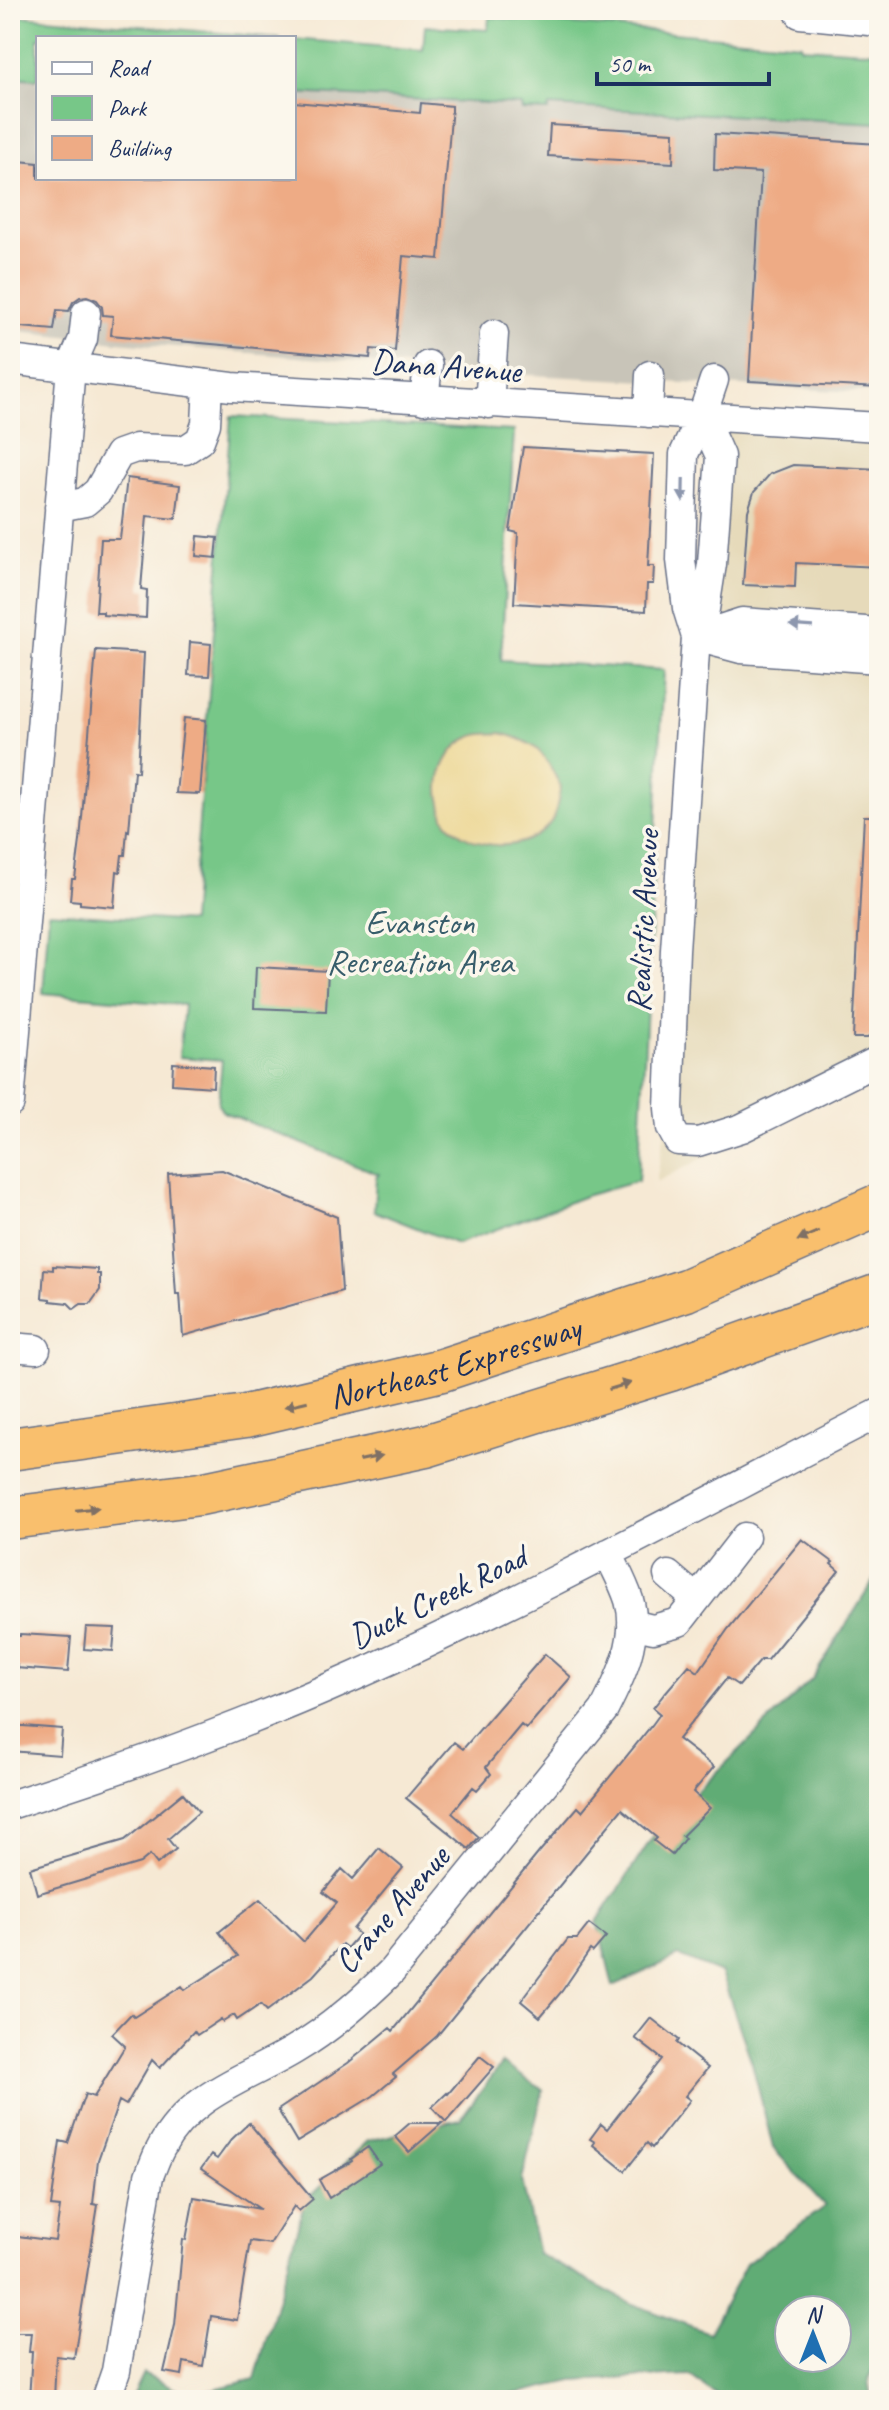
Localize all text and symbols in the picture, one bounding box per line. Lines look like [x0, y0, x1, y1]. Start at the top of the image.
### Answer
legend [36, 36, 296, 180]
scale bar [597, 36, 769, 86]
text: 50 m [609, 49, 652, 79]
text: Road [108, 53, 152, 83]
text: Park [108, 93, 148, 123]
text: Building [108, 133, 173, 163]
street label: Dana Avenue [370, 339, 524, 392]
one-way arrow [677, 478, 689, 503]
one-way arrow [788, 619, 813, 632]
street label: Realistic Avenue [616, 826, 669, 1013]
park label: Evanston Recreation Area [327, 901, 515, 983]
one-way arrow [796, 1230, 819, 1243]
street label: Northeast Expressway [325, 1304, 589, 1418]
one-way arrow [609, 1379, 633, 1392]
one-way arrow [283, 1398, 308, 1411]
one-way arrow [358, 1451, 383, 1464]
one-way arrow [75, 1502, 100, 1515]
street label: Duck Creek Road [342, 1533, 538, 1658]
street label: Crane Avenue [324, 1835, 460, 1982]
north arrow [773, 2294, 853, 2374]
text: N [806, 2301, 823, 2329]

